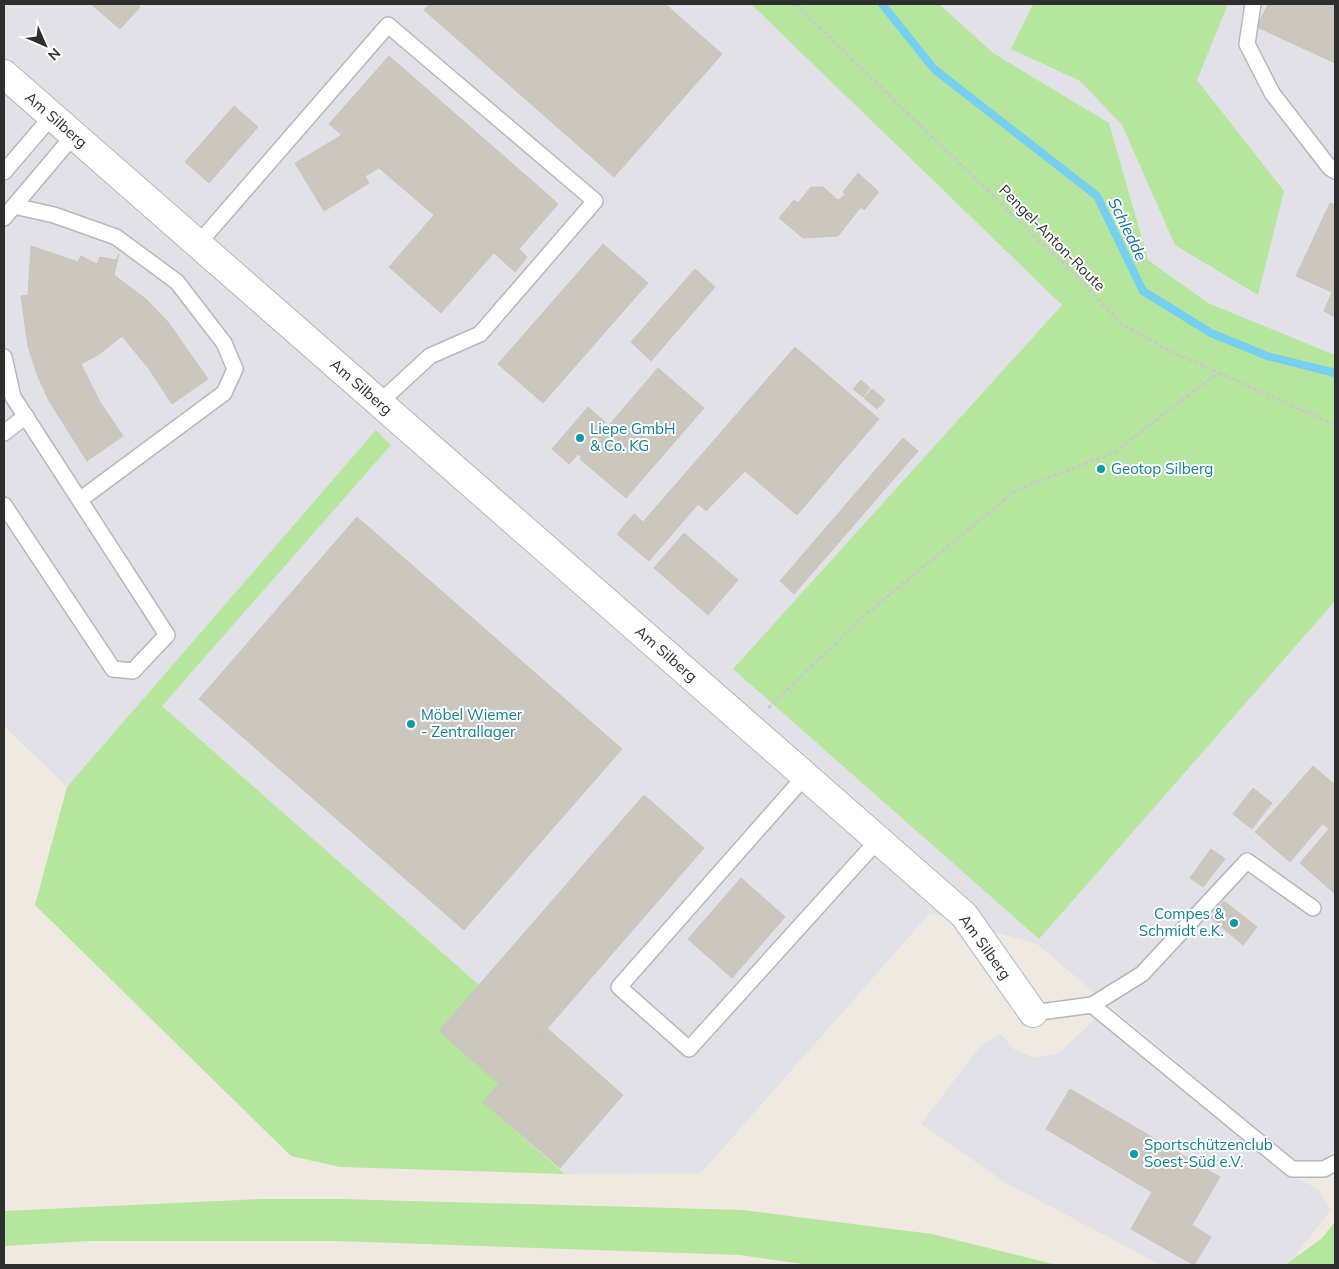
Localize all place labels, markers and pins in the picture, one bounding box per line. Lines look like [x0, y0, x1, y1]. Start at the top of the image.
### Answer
place label: Liepe GmbH & Co. KG [590, 419, 676, 455]
marker: Liepe GmbH & Co. KG [574, 432, 586, 444]
place label: Geotop Silberg [1111, 459, 1213, 478]
marker: Geotop Silberg [1095, 463, 1107, 475]
place label: Möbel Wiemer - Zentrallager [421, 705, 523, 741]
marker: Möbel Wiemer - Zentrallager [405, 718, 417, 730]
place label: Compes & Schmidt e.K. [1139, 904, 1225, 940]
marker: Compes & Schmidt e.K. [1228, 917, 1240, 929]
place label: Sportschützenclub Soest-Süd e.V. [1144, 1135, 1273, 1171]
marker: Sportschützenclub Soest-Süd e.V. [1128, 1148, 1140, 1160]

